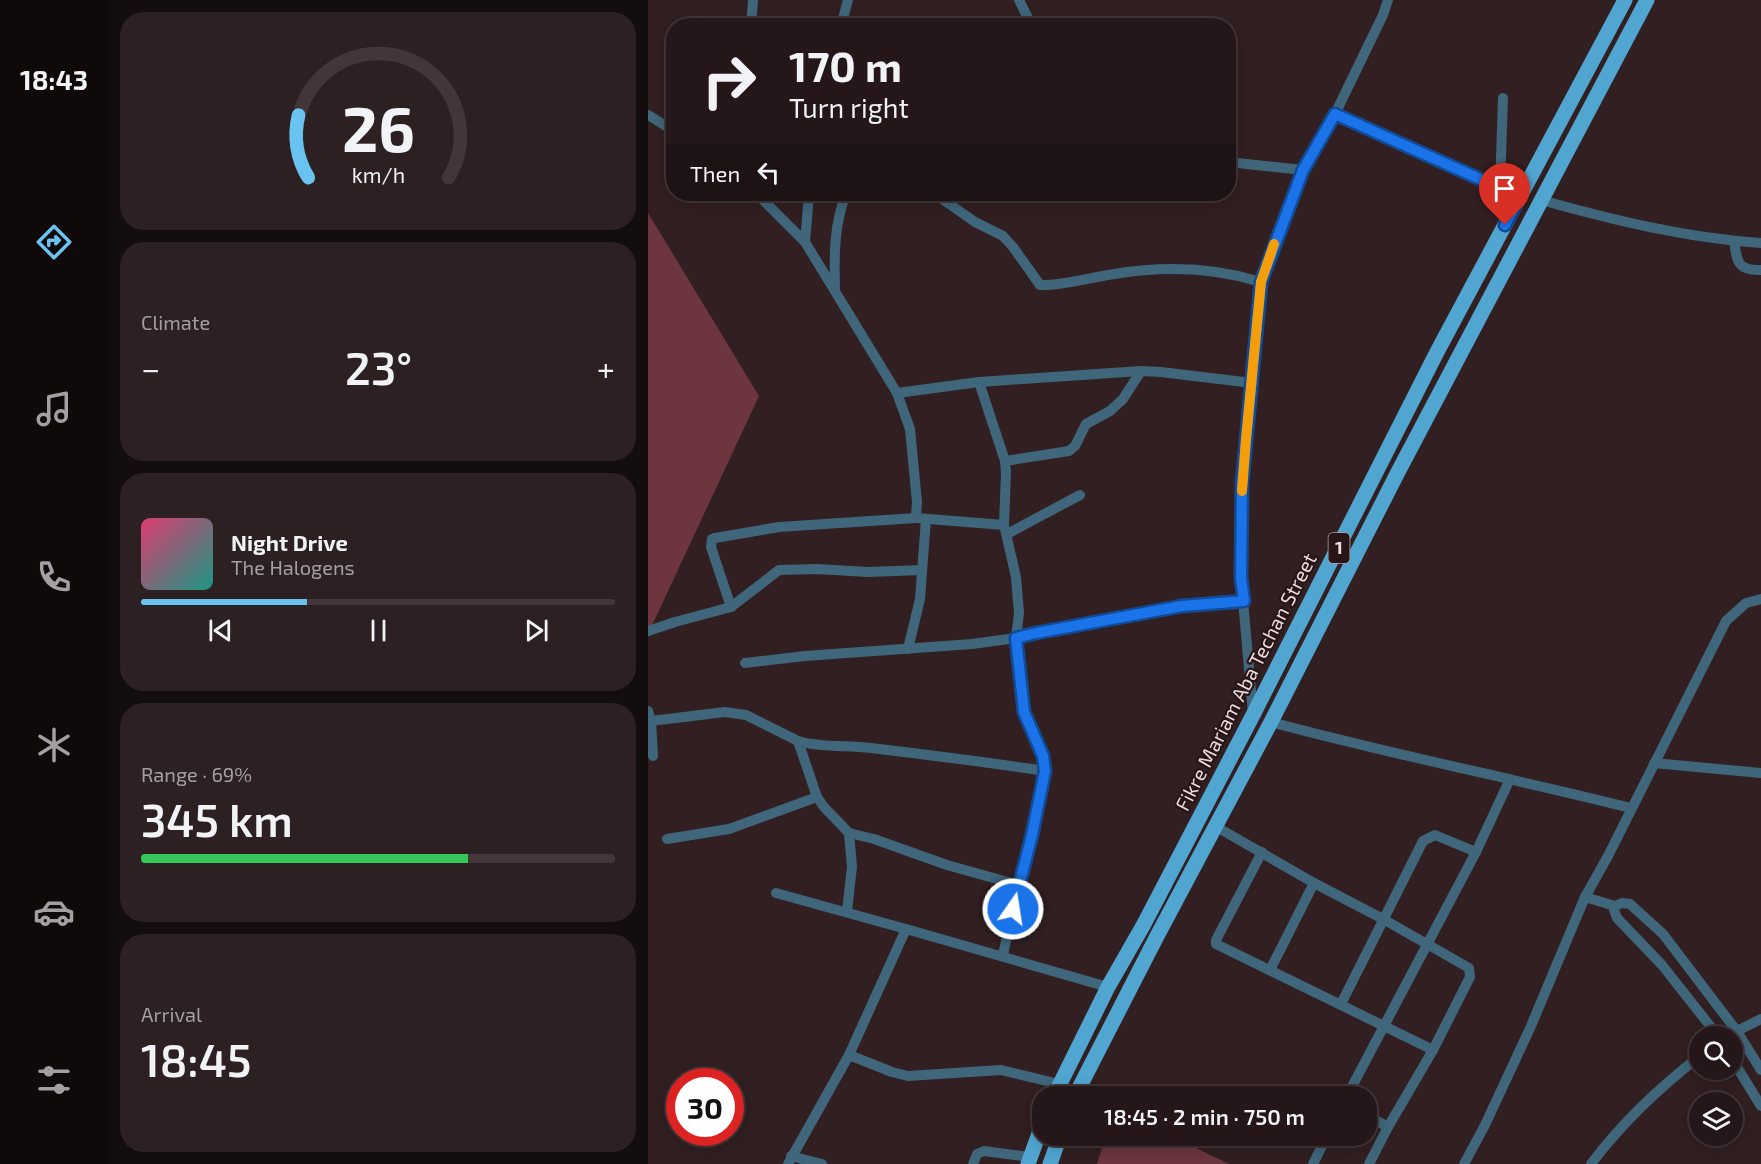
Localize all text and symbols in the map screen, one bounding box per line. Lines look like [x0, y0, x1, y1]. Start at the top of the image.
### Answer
text: 170 m [789, 40, 902, 90]
icon: right [690, 42, 768, 120]
text: 18:43 [20, 63, 88, 95]
text: 26 [341, 90, 415, 165]
text: Turn right [789, 91, 909, 123]
icon: left [752, 156, 785, 189]
text: Then [690, 160, 740, 186]
text: km/h [351, 163, 405, 188]
pin [1479, 163, 1530, 225]
icon: arrive [1488, 172, 1521, 205]
icon: directions [33, 221, 75, 263]
text: Climate [141, 310, 210, 334]
text: 23° [345, 340, 412, 394]
text: − [141, 348, 160, 388]
text: + [597, 348, 615, 388]
icon: music [33, 388, 75, 430]
text: Night Drive [231, 529, 348, 555]
road number: 1 [1328, 533, 1350, 563]
street label: Fikre Mariam Aba Techan Street [1170, 548, 1321, 814]
text: The Halogens [231, 555, 355, 579]
icon: phone [33, 556, 75, 598]
icon: previous [204, 614, 237, 647]
icon: pause [362, 614, 395, 647]
icon: next [520, 614, 553, 647]
icon: climate [33, 724, 75, 766]
text: Range · 69% [141, 762, 252, 786]
text: 345 km [141, 792, 293, 846]
position arrow [981, 877, 1045, 941]
icon: car [33, 891, 75, 933]
text: Arrival [141, 1002, 202, 1026]
map controls [1689, 1026, 1743, 1146]
button: search [1689, 1026, 1743, 1080]
text: 18:45 [141, 1032, 251, 1086]
icon: filters [33, 1059, 75, 1101]
speed limit sign: 30 [666, 1068, 744, 1146]
button: layers [1689, 1092, 1743, 1146]
text: 18:45 · 2 min · 750 m [1104, 1103, 1305, 1129]

